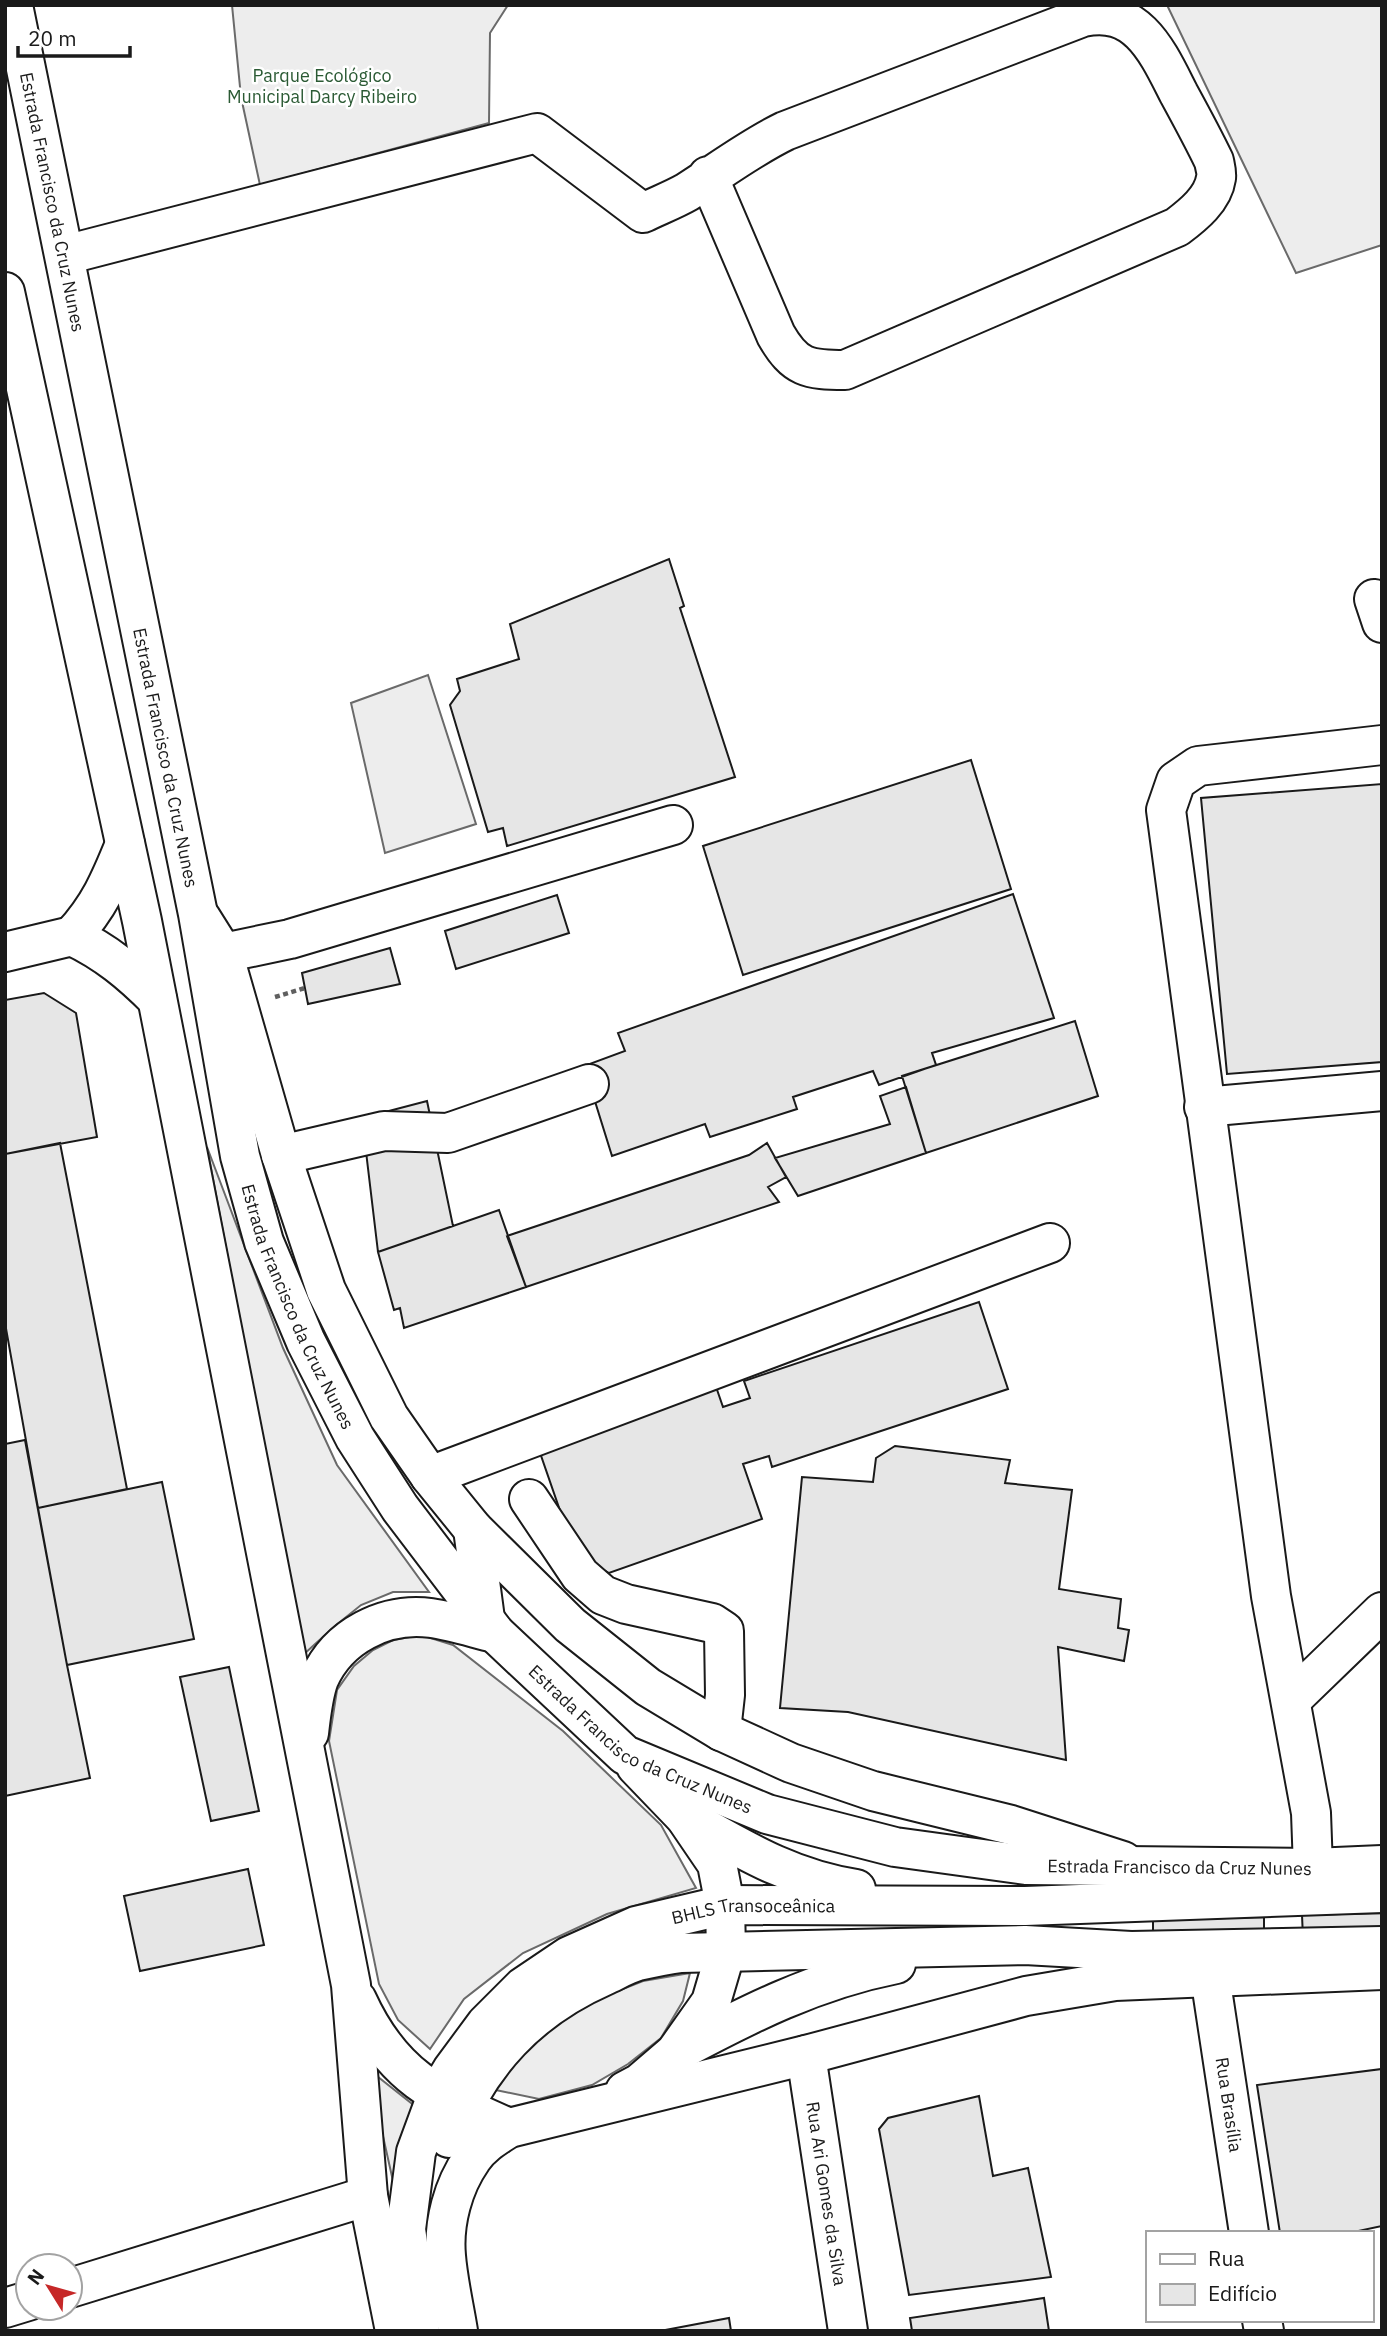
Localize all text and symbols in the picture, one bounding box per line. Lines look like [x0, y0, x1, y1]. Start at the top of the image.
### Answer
scale bar [18, 14, 130, 58]
text: 20 m [28, 24, 77, 52]
park label: Parque Ecológico Municipal Darcy Ribeiro [227, 64, 417, 108]
street label: Estrada Francisco da Cruz Nunes [15, 70, 91, 334]
street label: Estrada Francisco da Cruz Nunes [129, 626, 204, 889]
street label: Estrada Francisco da Cruz Nunes [237, 1181, 360, 1433]
street label: Estrada Francisco da Cruz Nunes [524, 1659, 756, 1818]
street label: Estrada Francisco da Cruz Nunes [1047, 1854, 1312, 1879]
street label: BHLS Transoceânica [669, 1893, 836, 1929]
street label: Rua Brasília [1211, 2055, 1248, 2154]
street label: Rua Ari Gomes da Silva [802, 2100, 852, 2288]
legend [1146, 2231, 1373, 2322]
text: Rua [1208, 2244, 1245, 2272]
north arrow [14, 2252, 84, 2322]
text: N [22, 2264, 49, 2289]
text: Edifício [1208, 2279, 1277, 2307]

